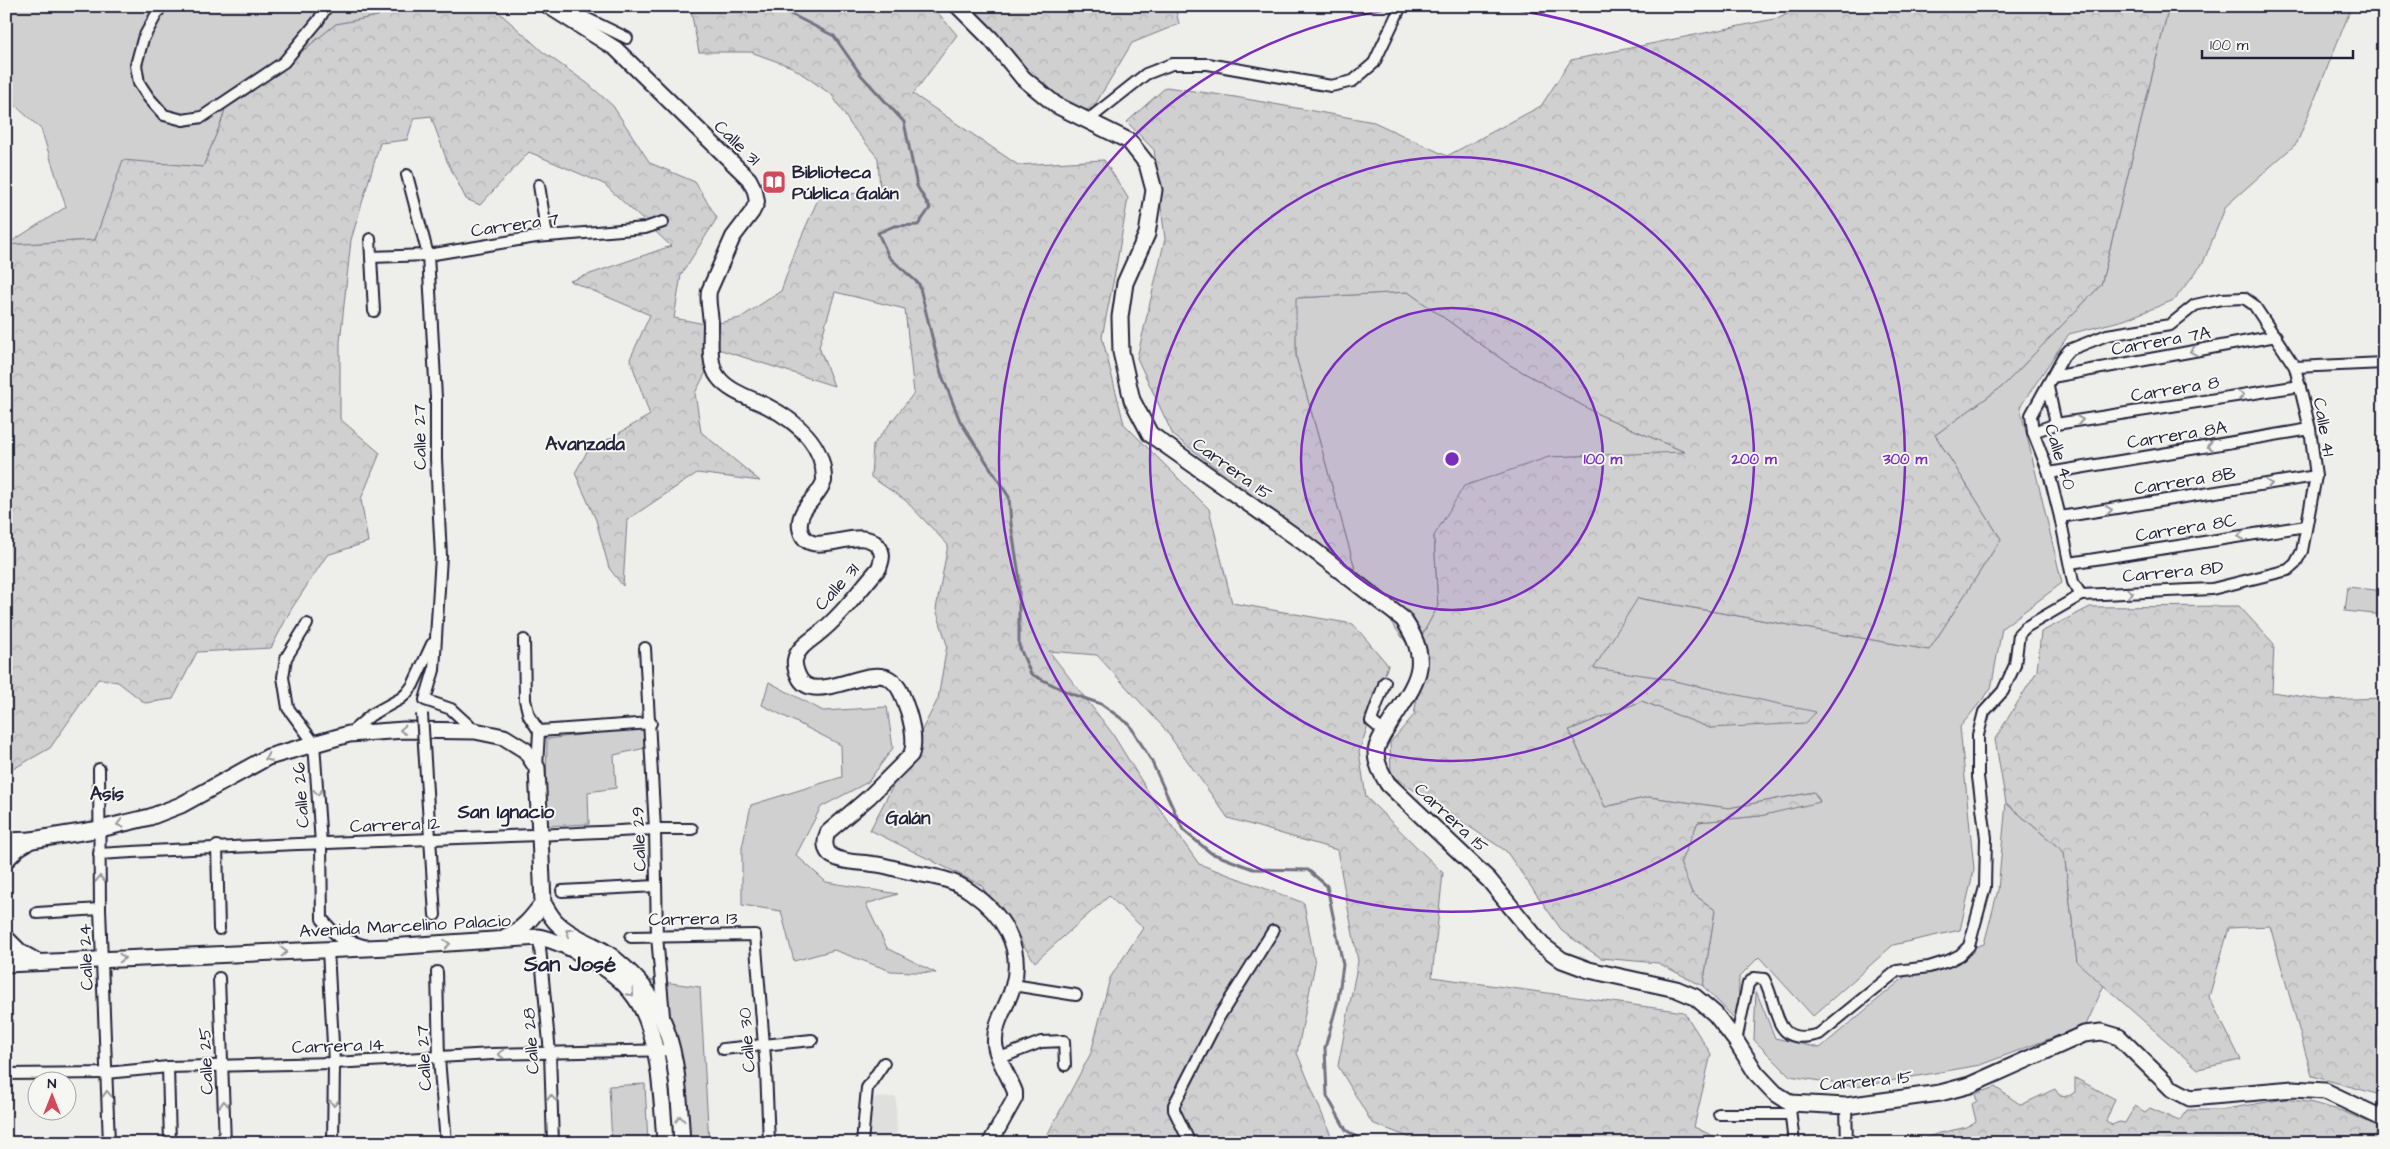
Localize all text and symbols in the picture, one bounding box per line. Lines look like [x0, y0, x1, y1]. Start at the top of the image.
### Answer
scale bar [2202, 28, 2354, 60]
text: 100 m [2210, 35, 2249, 56]
street label: Calle 31 [708, 115, 766, 171]
place label: Biblioteca Pública Galán [792, 160, 899, 206]
library icon: Biblioteca Pública Galán [761, 169, 787, 195]
street label: Carrera 7 [469, 206, 561, 244]
street label: Carrera 7A [2109, 320, 2213, 362]
one-way arrow [2189, 346, 2198, 356]
street label: Carrera 8 [2129, 370, 2221, 408]
one-way arrow [2237, 391, 2245, 401]
street label: Calle 41 [2307, 396, 2341, 458]
street label: Calle 27 [407, 404, 433, 470]
one-way arrow [2077, 415, 2085, 426]
street label: Carrera 8A [2125, 415, 2229, 455]
street label: Calle 40 [2038, 421, 2082, 493]
district label: Avanzada [545, 431, 625, 458]
street label: Carrera 15 [1187, 432, 1277, 507]
one-way arrow [2205, 440, 2213, 451]
text: 100 m [1584, 449, 1623, 470]
text: 200 m [1730, 449, 1777, 470]
text: 300 m [1882, 449, 1927, 470]
centre of rings [1443, 450, 1461, 468]
street label: Carrera 8B [2133, 461, 2238, 501]
one-way arrow [2265, 479, 2273, 489]
one-way arrow [2104, 505, 2113, 515]
street label: Carrera 8C [2134, 508, 2239, 548]
one-way arrow [2236, 530, 2244, 541]
street label: Carrera 8D [2122, 555, 2225, 589]
street label: Calle 31 [809, 558, 865, 616]
one-way arrow [2126, 588, 2134, 598]
one-way arrow [399, 725, 407, 736]
one-way arrow [264, 751, 273, 762]
street label: Calle 26 [286, 761, 316, 829]
street label: Carrera 15 [1409, 777, 1494, 859]
district label: Asís [90, 781, 125, 808]
one-way arrow [312, 788, 323, 796]
district label: San Ignacio [457, 799, 555, 827]
district label: Galán [886, 805, 931, 832]
street label: Calle 29 [625, 806, 653, 872]
street label: Carrera 12 [349, 811, 441, 839]
one-way arrow [116, 818, 125, 829]
one-way arrow [95, 875, 105, 882]
street label: Carrera 13 [648, 906, 738, 932]
street label: Avenida Marcelino Palacio [299, 908, 511, 944]
street label: Calle 24 [72, 923, 100, 991]
one-way arrow [565, 928, 574, 938]
one-way arrow [443, 938, 451, 949]
one-way arrow [281, 946, 289, 957]
district label: San José [523, 949, 616, 980]
one-way arrow [118, 952, 126, 963]
one-way arrow [625, 987, 634, 996]
street label: Calle 28 [516, 1007, 546, 1075]
street label: Calle 30 [732, 1007, 762, 1073]
street label: Calle 27 [410, 1024, 438, 1092]
street label: Calle 25 [192, 1027, 220, 1095]
street label: Carrera 14 [291, 1032, 385, 1060]
one-way arrow [497, 1049, 504, 1059]
street label: Carrera 15 [1819, 1064, 1914, 1097]
north arrow [28, 1072, 78, 1122]
text: N [48, 1074, 57, 1094]
one-way arrow [102, 1090, 112, 1098]
one-way arrow [546, 1094, 557, 1102]
one-way arrow [328, 1099, 339, 1107]
one-way arrow [218, 1100, 229, 1108]
one-way arrow [675, 1114, 686, 1122]

